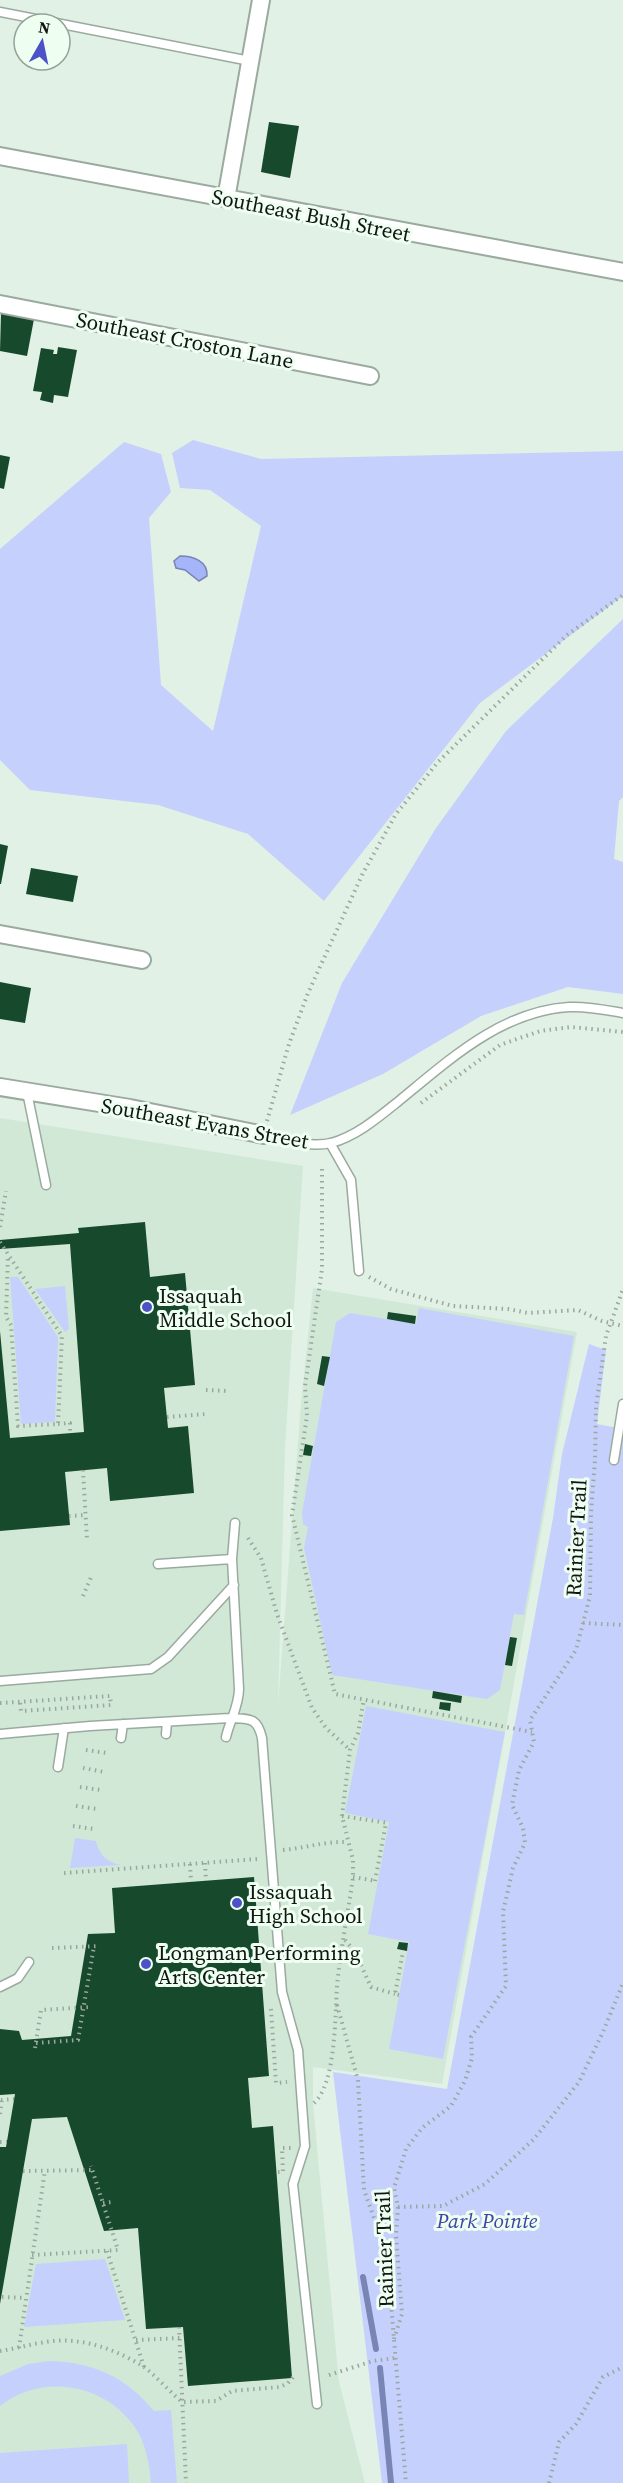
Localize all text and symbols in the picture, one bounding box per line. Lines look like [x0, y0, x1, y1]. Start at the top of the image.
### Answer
north arrow [12, 12, 72, 72]
text: N [37, 15, 52, 39]
street label: Southeast Bush Street [209, 182, 413, 248]
street label: Southeast Croston Lane [74, 305, 296, 375]
street label: Southeast Evans Street [99, 1090, 311, 1156]
place label: Issaquah Middle School [159, 1281, 292, 1334]
marker: Issaquah Middle School [140, 1300, 154, 1314]
street label: Rainier Trail [558, 1479, 594, 1597]
place label: Issaquah High School [249, 1877, 362, 1930]
marker: Issaquah High School [230, 1896, 244, 1910]
place label: Longman Performing Arts Center [158, 1938, 361, 1991]
marker: Longman Performing Arts Center [139, 1957, 153, 1971]
street label: Rainier Trail [367, 2190, 401, 2308]
park label: Park Pointe [436, 2206, 538, 2235]

